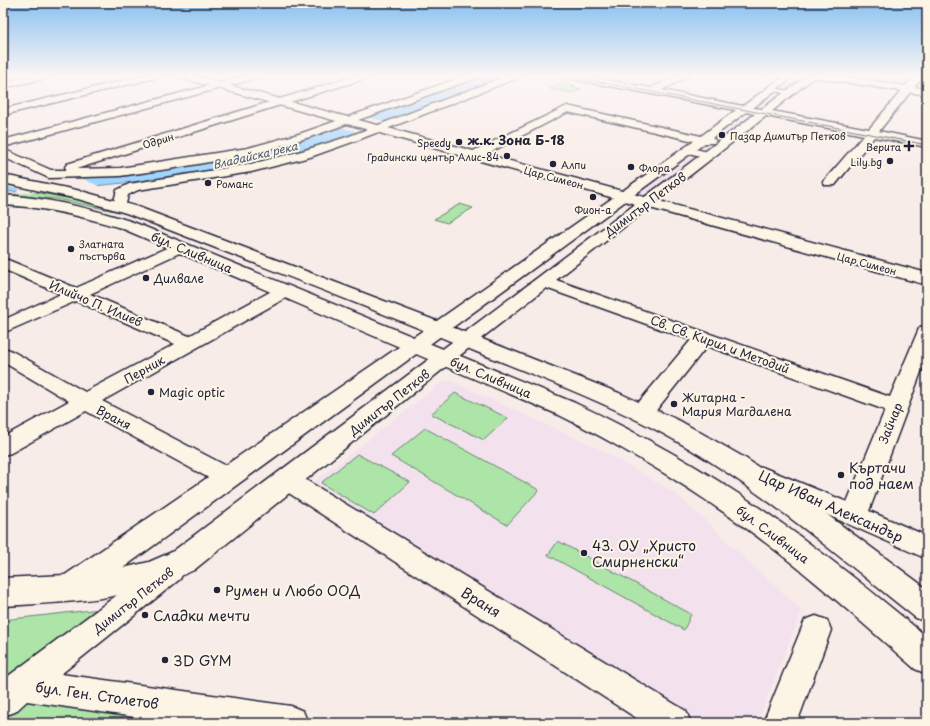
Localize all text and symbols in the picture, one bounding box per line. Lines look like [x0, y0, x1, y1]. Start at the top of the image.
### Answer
street label: Одрин [141, 128, 175, 152]
place label: Пазар Димитър Петков [730, 128, 846, 143]
district label: ж.к. Зона Б-18 [467, 130, 565, 149]
marker: Пазар Димитър Петков [717, 130, 727, 140]
place label: Speedy [417, 135, 451, 150]
water label: Владайска река [211, 137, 300, 173]
marker: Speedy [454, 137, 464, 147]
place label: Верита [866, 139, 902, 154]
marker: Верита [904, 141, 914, 151]
place label: Градински център Алис-84 [367, 149, 499, 164]
marker: Градински център Алис-84 [502, 151, 512, 161]
place label: Lily.bg [850, 154, 882, 170]
marker: Lily.bg [885, 156, 895, 166]
place label: Алпи [561, 157, 586, 172]
marker: Алпи [548, 159, 558, 169]
place label: Флора [639, 160, 671, 175]
street label: Цар Симеон [523, 162, 585, 192]
marker: Флора [626, 162, 636, 172]
street label: Димитър Петков [600, 167, 690, 241]
place label: Романс [216, 176, 253, 191]
marker: Романс [203, 178, 213, 188]
marker: Фион-а [588, 192, 598, 202]
place label: Фион-а [574, 202, 612, 217]
street label: бул. Сливница [149, 227, 236, 277]
place label: Златната пъстърва [78, 236, 126, 263]
marker: Златната пъстърва [66, 244, 76, 254]
street label: Цар Симеон [836, 248, 898, 278]
place label: Дилвале [153, 269, 204, 287]
marker: Дилвале [141, 273, 151, 283]
street label: Илийчо П. Илиев [47, 275, 145, 331]
street label: Св. Св. Кирил и Методий [648, 310, 792, 378]
street label: Перник [120, 350, 169, 388]
street label: бул. Сливница [448, 352, 535, 402]
street label: Димитър Петков [344, 365, 433, 440]
place label: Magic optic [159, 383, 225, 401]
marker: Magic optic [146, 387, 156, 397]
place label: Житарна - Мария Магдалена [682, 388, 792, 420]
marker: Житарна - Мария Магдалена [669, 399, 679, 409]
street label: Враня [93, 400, 135, 434]
street label: Зайчар [874, 400, 906, 446]
place label: Къртачи под наем [849, 457, 914, 494]
street label: Цар Иван Александър [755, 465, 907, 547]
marker: Къртачи под наем [836, 470, 846, 480]
street label: бул. Сливница [733, 501, 813, 568]
place label: 43. ОУ „Христо Смирненски“ [592, 535, 696, 572]
marker: 43. ОУ „Христо Смирненски“ [579, 548, 589, 558]
street label: Димитър Петков [88, 563, 177, 638]
place label: Румен и Любо ООД [225, 580, 361, 601]
street label: Враня [457, 582, 505, 622]
marker: Румен и Любо ООД [212, 585, 222, 595]
place label: Сладки мечти [153, 605, 250, 626]
marker: Сладки мечти [140, 610, 150, 620]
place label: 3D GYM [173, 650, 232, 671]
marker: 3D GYM [160, 655, 170, 665]
street label: бул. Ген. Столетов [34, 676, 160, 714]

